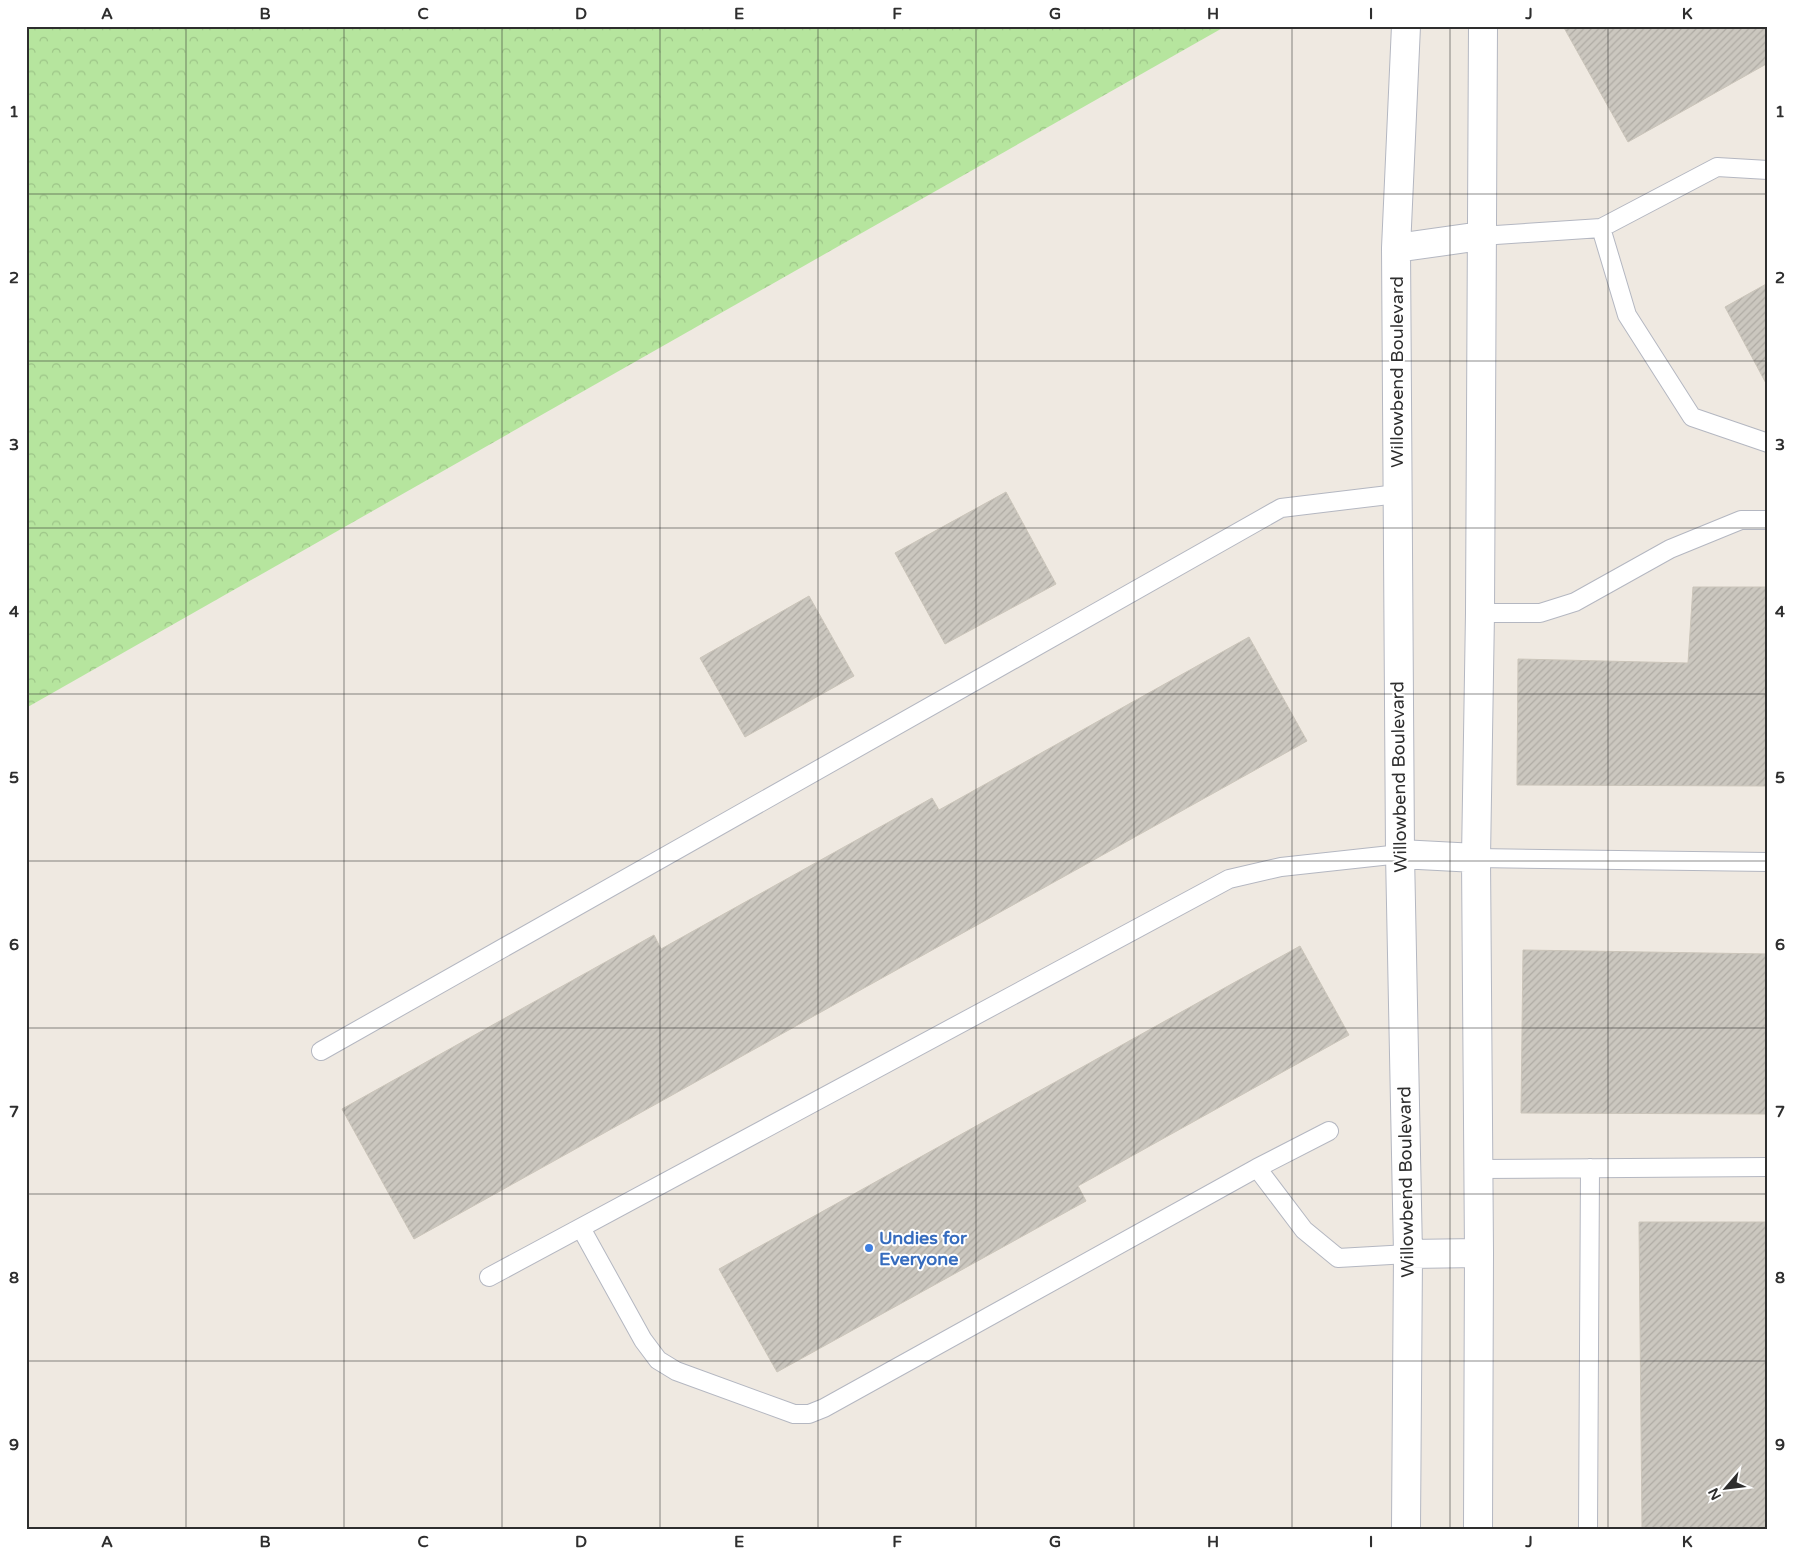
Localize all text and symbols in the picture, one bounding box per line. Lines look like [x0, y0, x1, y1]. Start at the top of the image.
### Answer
text: A [101, 4, 113, 24]
text: B [259, 4, 271, 24]
text: C [417, 4, 429, 24]
text: D [575, 4, 587, 24]
text: E [734, 4, 744, 24]
text: F [892, 4, 902, 24]
text: G [1049, 4, 1061, 24]
text: H [1207, 4, 1219, 24]
text: I [1369, 4, 1373, 24]
text: J [1524, 4, 1533, 24]
text: K [1682, 4, 1693, 24]
text: 1 [9, 102, 19, 122]
text: 1 [1775, 102, 1785, 122]
text: 2 [9, 268, 19, 288]
text: 2 [1775, 268, 1785, 288]
street label: Willowbend Boulevard [1386, 276, 1408, 468]
text: 3 [9, 435, 19, 455]
text: 3 [1775, 435, 1785, 455]
text: 4 [9, 602, 19, 622]
text: 4 [1775, 602, 1785, 622]
street label: Willowbend Boulevard [1386, 681, 1412, 873]
text: 5 [9, 768, 19, 788]
text: 5 [1775, 768, 1785, 788]
text: 6 [9, 935, 19, 955]
text: 6 [1775, 935, 1785, 955]
street label: Willowbend Boulevard [1393, 1086, 1419, 1278]
text: 7 [9, 1102, 19, 1122]
text: 7 [1775, 1102, 1785, 1122]
place label: Undies for Everyone [879, 1227, 968, 1270]
marker: Undies for Everyone [863, 1242, 875, 1254]
text: 8 [9, 1268, 19, 1288]
text: 8 [1775, 1268, 1785, 1288]
text: 9 [9, 1435, 19, 1455]
text: 9 [1775, 1435, 1785, 1455]
north arrow [1702, 1462, 1752, 1512]
text: N [1705, 1485, 1725, 1503]
text: A [101, 1532, 113, 1552]
text: B [259, 1532, 271, 1552]
text: C [417, 1532, 429, 1552]
text: D [575, 1532, 587, 1552]
text: E [734, 1532, 744, 1552]
text: F [892, 1532, 902, 1552]
text: G [1049, 1532, 1061, 1552]
text: H [1207, 1532, 1219, 1552]
text: I [1369, 1532, 1373, 1552]
text: J [1524, 1532, 1533, 1552]
text: K [1682, 1532, 1693, 1552]

